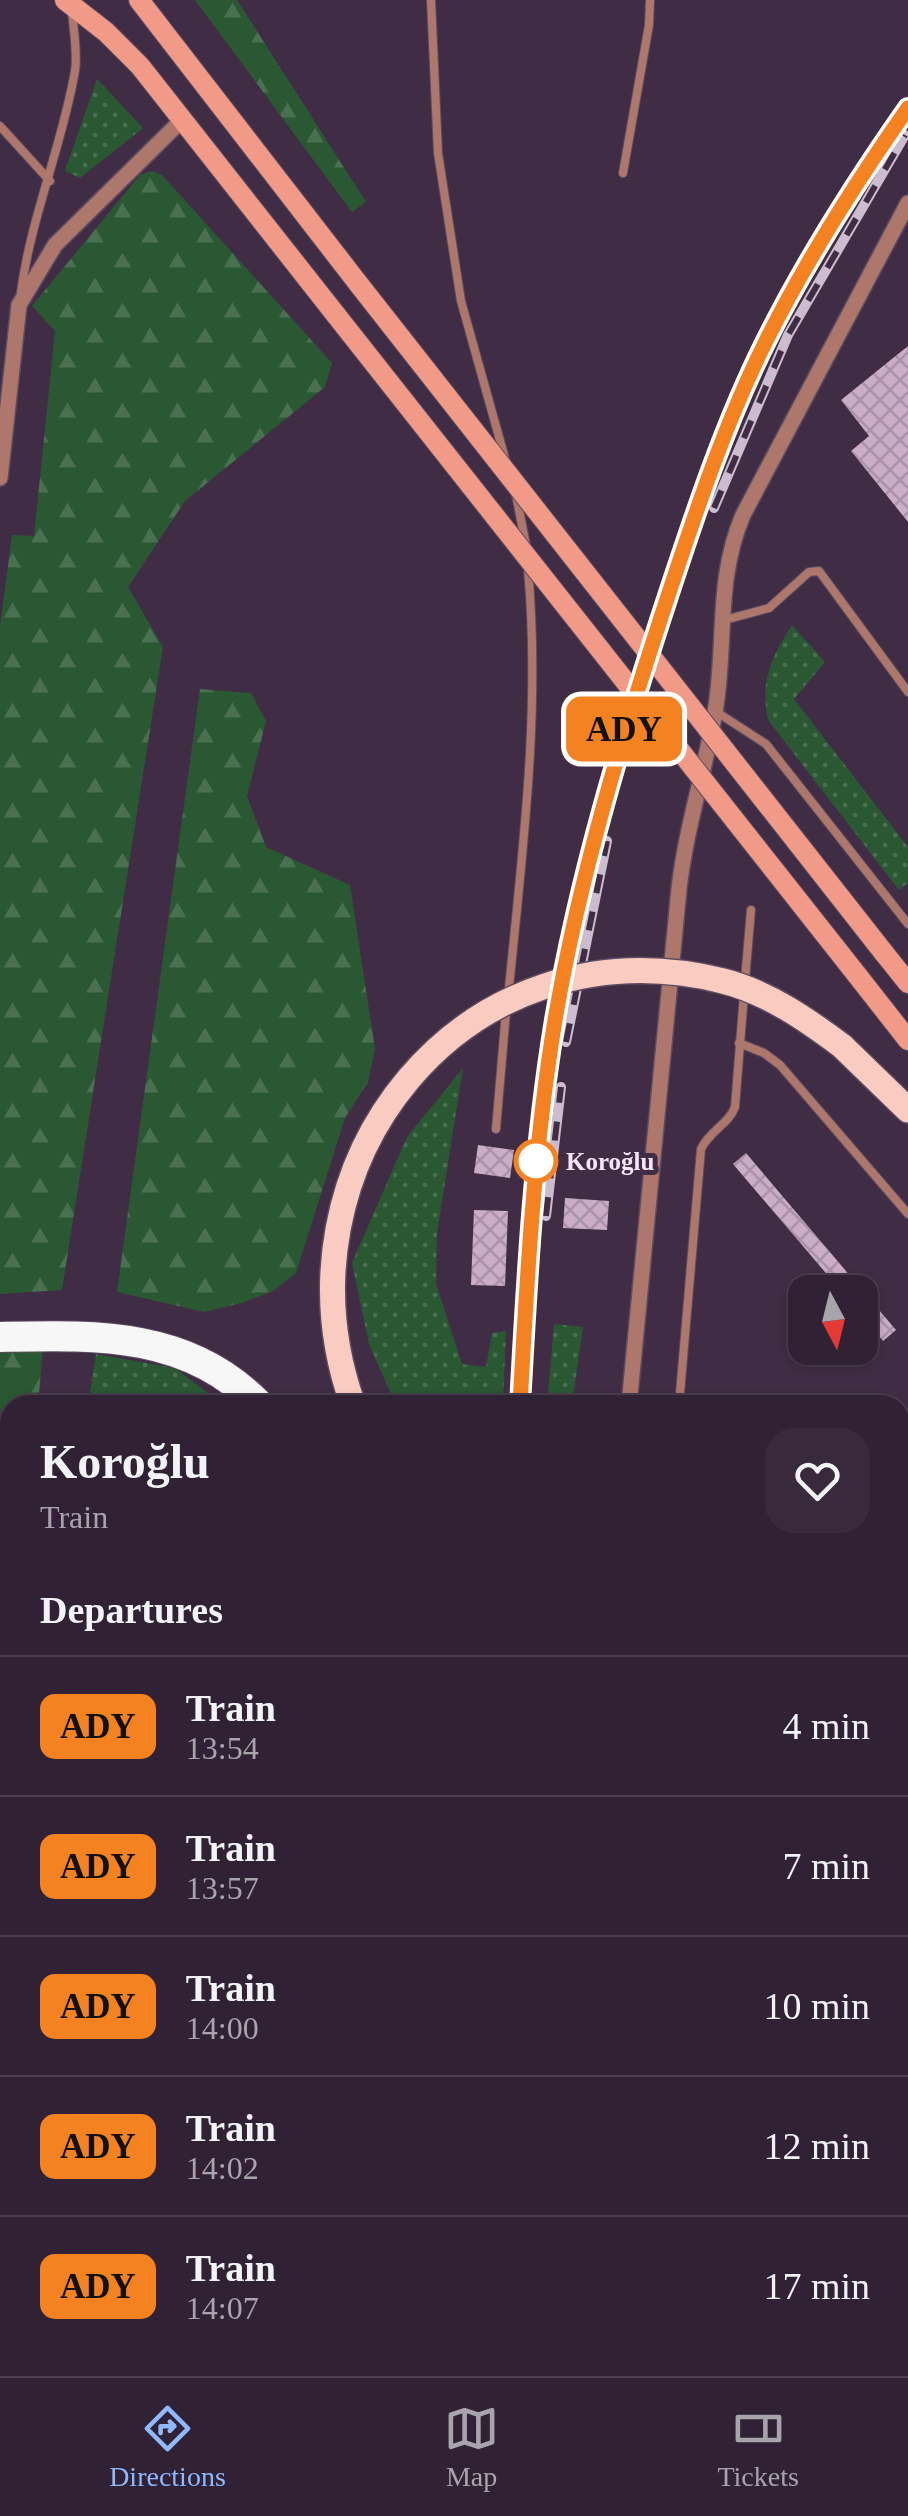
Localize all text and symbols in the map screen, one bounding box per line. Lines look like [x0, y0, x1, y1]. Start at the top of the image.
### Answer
line badge: ADY [566, 696, 682, 762]
text: ADY [586, 710, 662, 749]
marker: Koroğlu [515, 1140, 557, 1182]
place label: Koroğlu [566, 1148, 655, 1175]
north arrow [788, 1275, 878, 1365]
map controls [788, 1275, 878, 1365]
button: heart [765, 1428, 870, 1533]
text: Koroğlu [40, 1435, 210, 1488]
text: Train [40, 1499, 108, 1535]
text: Departures [40, 1589, 223, 1631]
text: Train [186, 1687, 276, 1729]
text: 4 min [782, 1705, 870, 1747]
text: ADY [60, 1707, 136, 1746]
text: 13:54 [186, 1730, 259, 1766]
text: Train [186, 1827, 276, 1869]
text: 7 min [782, 1845, 870, 1887]
text: ADY [60, 1847, 136, 1886]
text: 13:57 [186, 1870, 259, 1906]
text: Train [186, 1967, 276, 2009]
text: 10 min [763, 1985, 870, 2027]
text: ADY [60, 1987, 136, 2026]
text: 14:00 [186, 2010, 259, 2046]
text: Train [186, 2107, 276, 2149]
text: 12 min [763, 2125, 870, 2167]
text: ADY [60, 2127, 136, 2166]
text: 14:02 [186, 2150, 259, 2186]
text: Train [186, 2247, 276, 2289]
text: 17 min [763, 2265, 870, 2307]
text: ADY [60, 2267, 136, 2306]
text: 14:07 [186, 2290, 259, 2326]
tab: Directions [109, 2401, 226, 2493]
tab: Map [444, 2401, 499, 2493]
tab: Tickets [717, 2401, 799, 2493]

